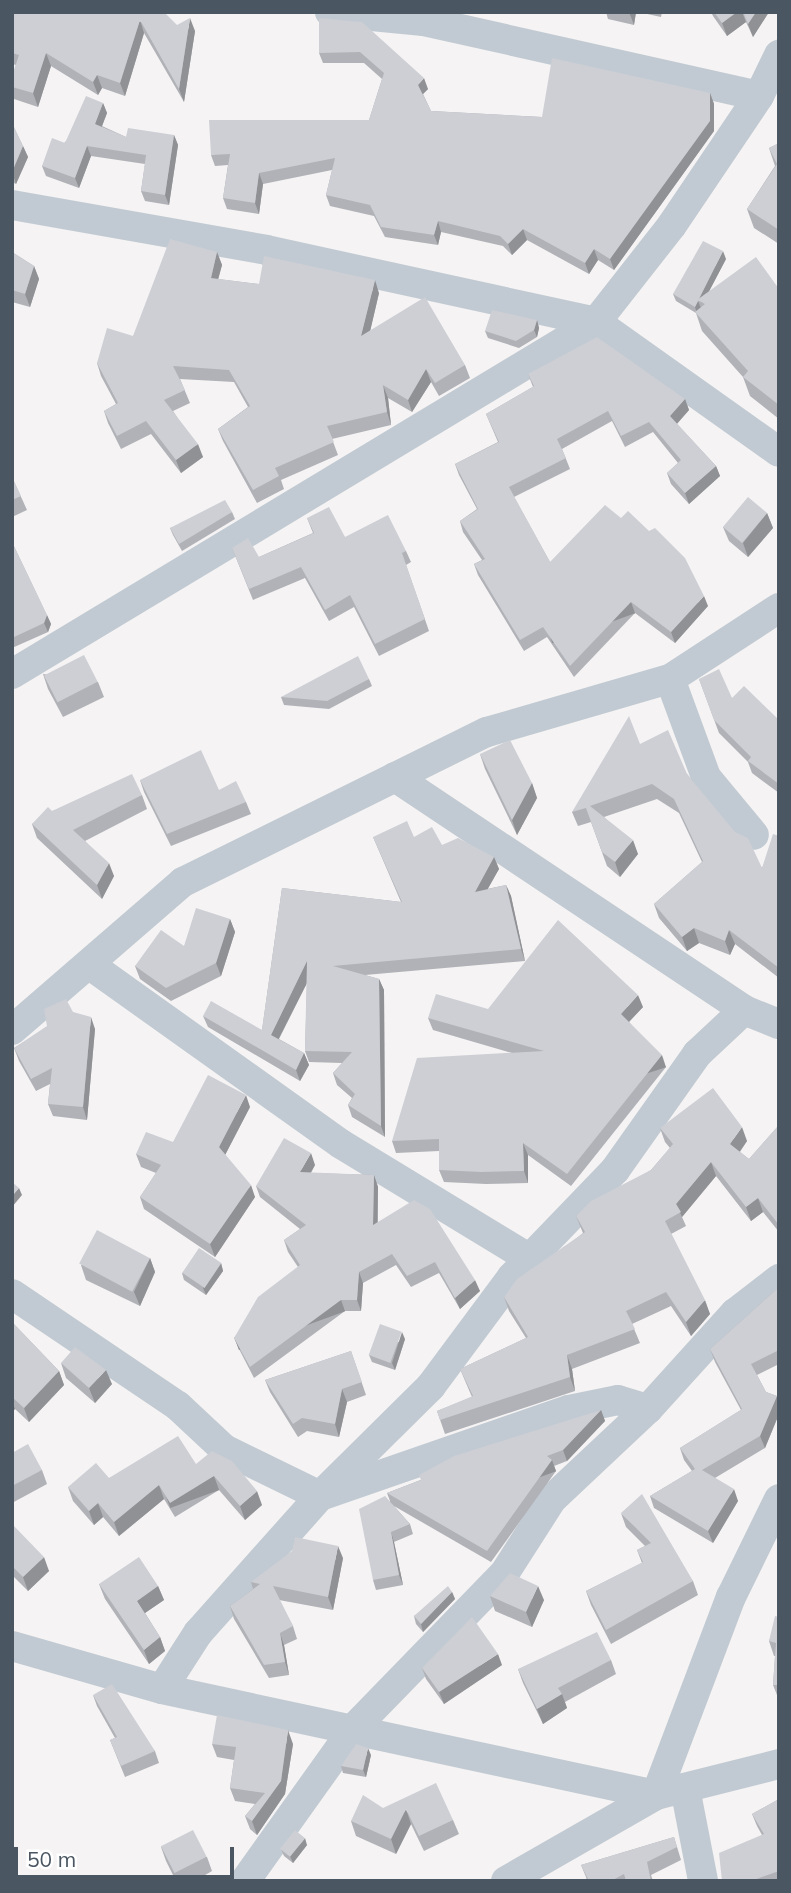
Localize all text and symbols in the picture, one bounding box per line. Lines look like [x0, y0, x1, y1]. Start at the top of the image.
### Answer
scale bar [18, 1834, 238, 1878]
text: 50 m [27, 1846, 76, 1872]

